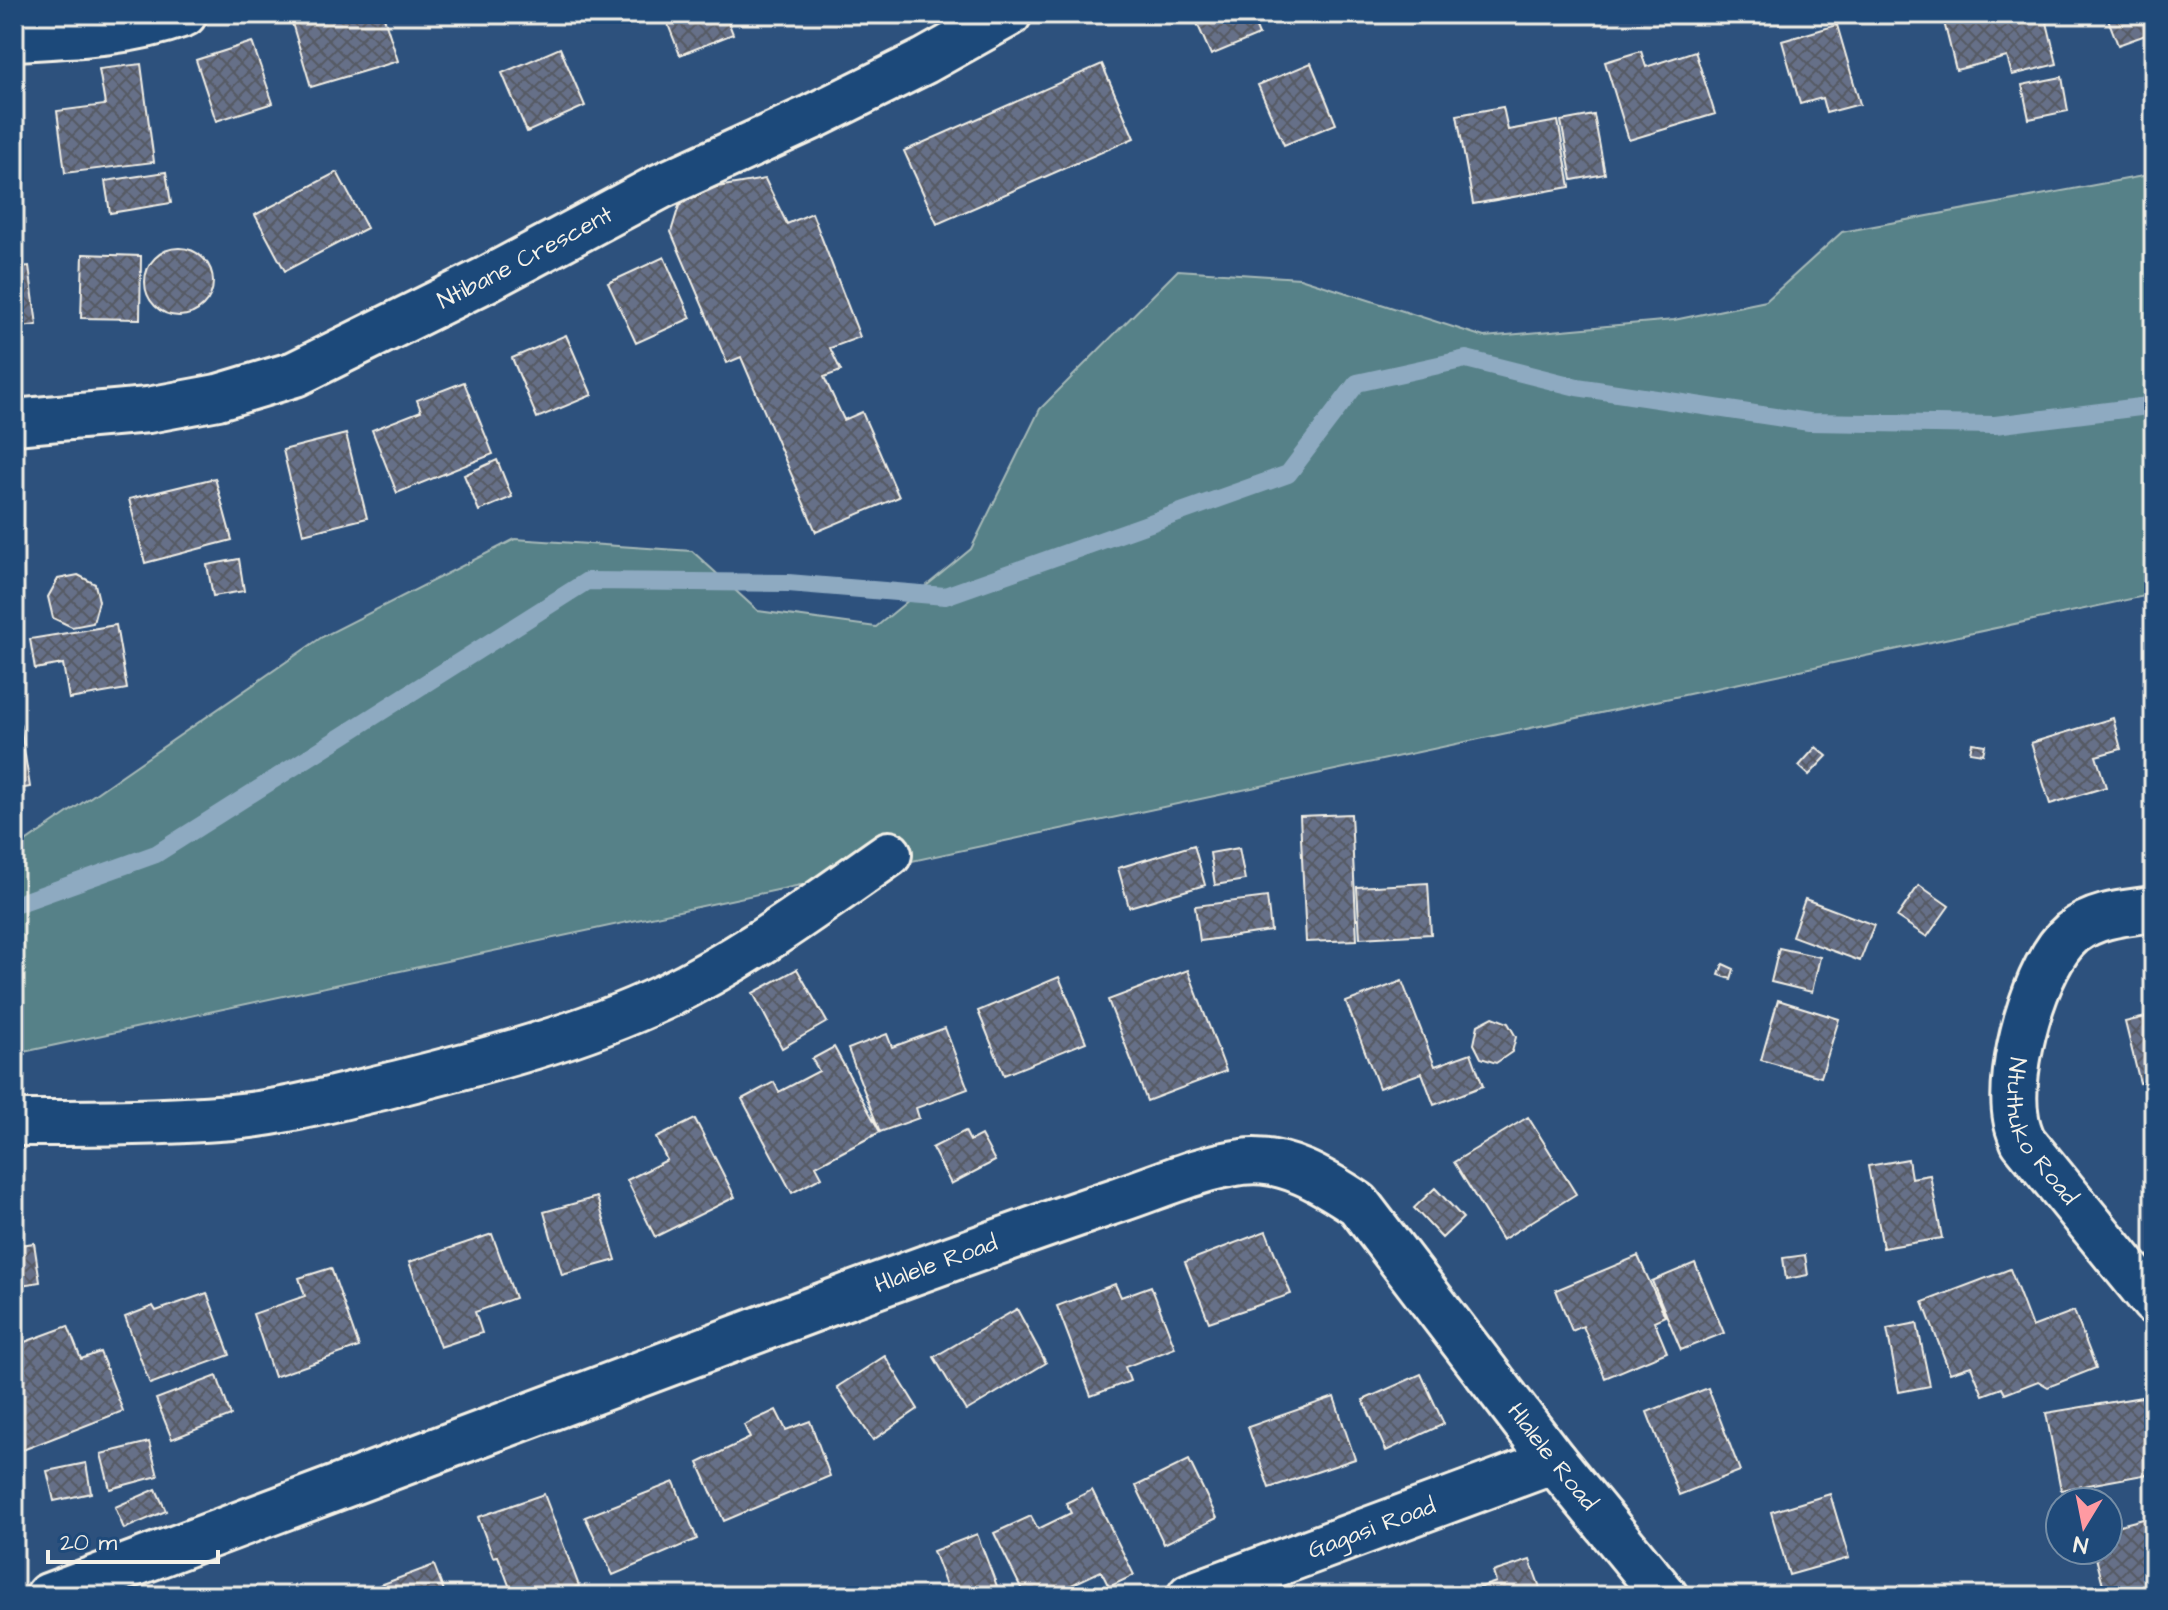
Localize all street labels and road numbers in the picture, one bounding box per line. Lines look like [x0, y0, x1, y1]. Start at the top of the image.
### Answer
street label: Ntibane Crescent [432, 198, 619, 318]
street label: Ntuthuko Road [1997, 1055, 2086, 1213]
street label: Hlalele Road [870, 1226, 1002, 1302]
street label: Hlalele Road [1499, 1396, 1605, 1518]
street label: Gagasi Road [1303, 1489, 1441, 1568]

